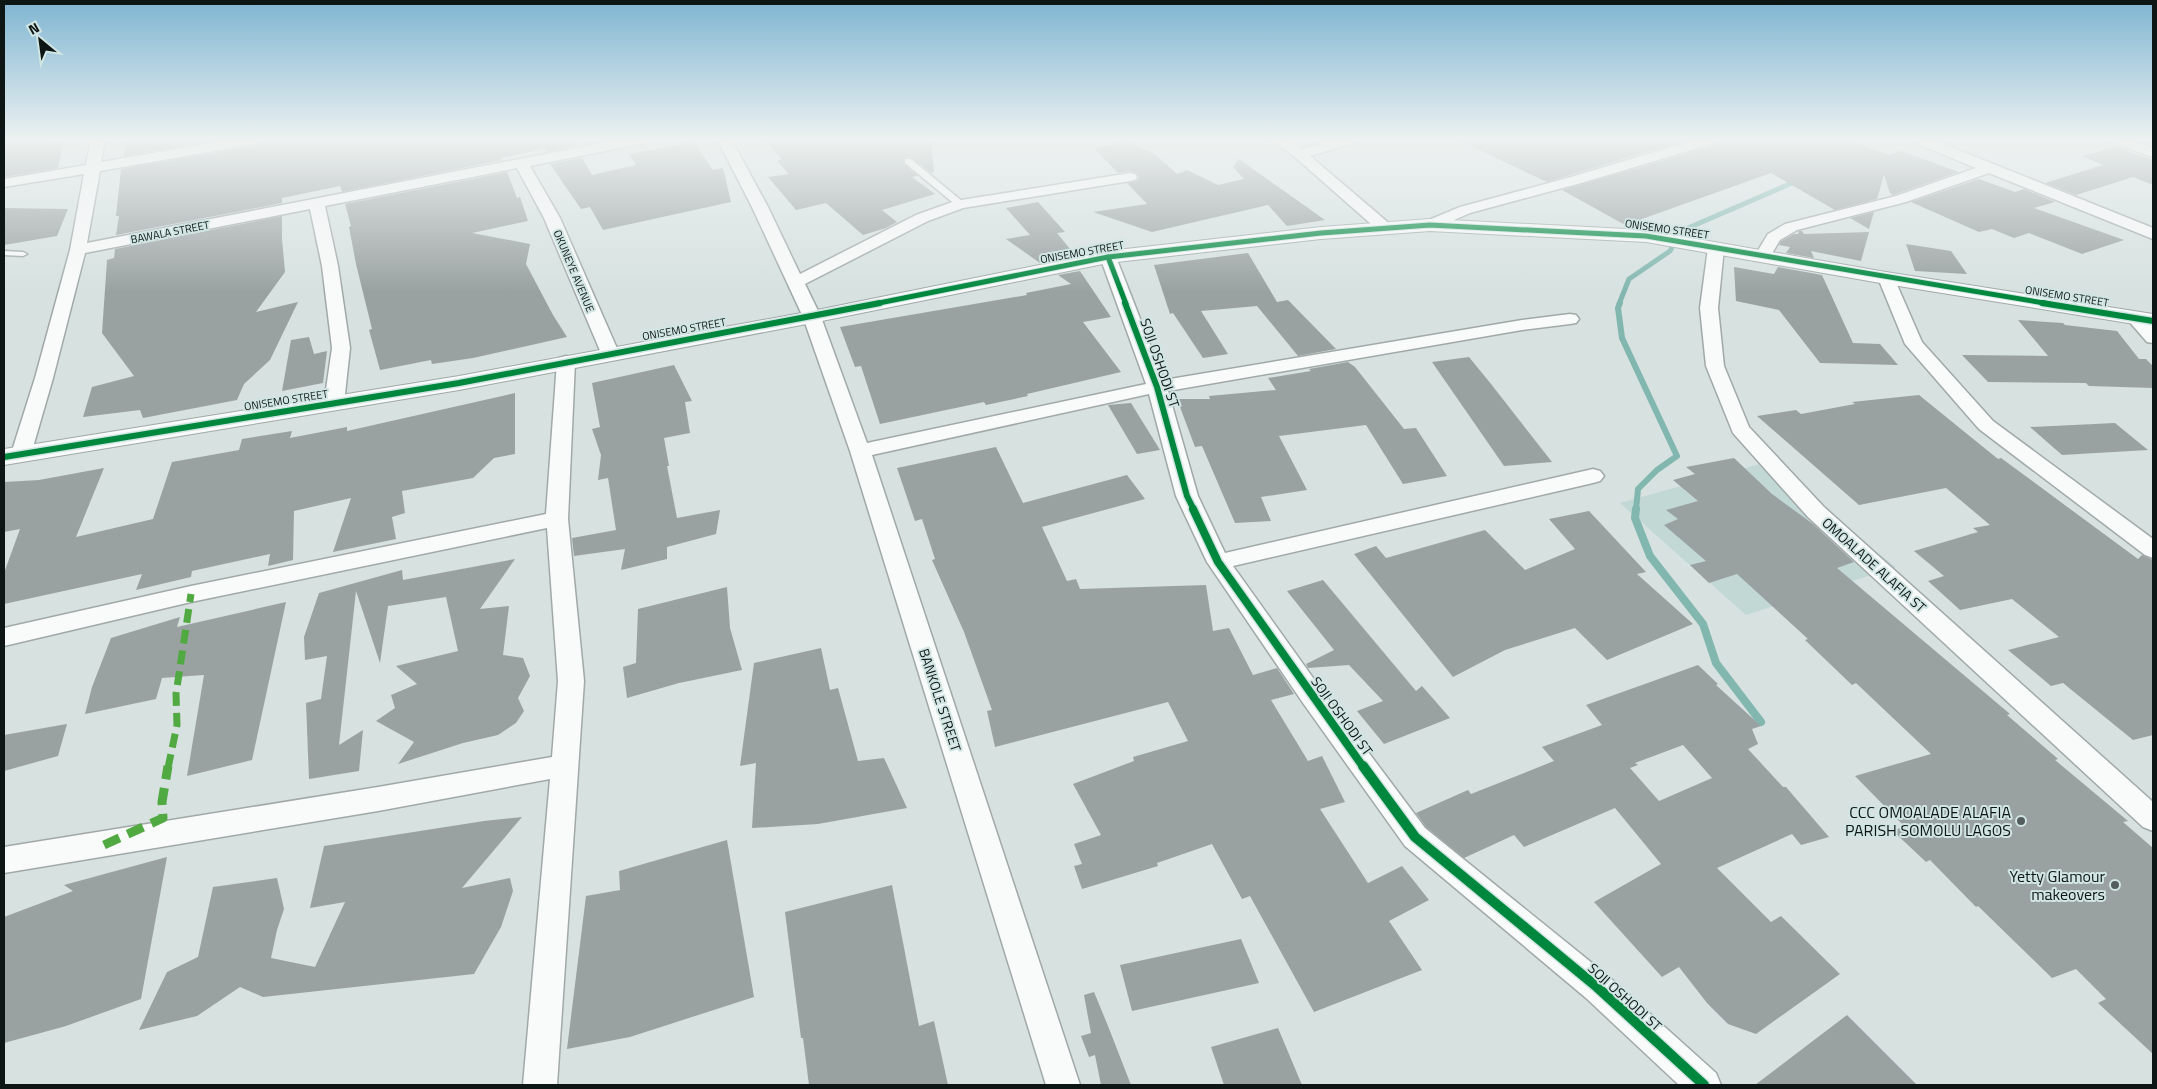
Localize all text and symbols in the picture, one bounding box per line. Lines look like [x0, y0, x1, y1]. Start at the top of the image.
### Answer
north arrow [15, 15, 65, 65]
text: N [24, 17, 43, 40]
street label: ONISEMO STREET [1624, 215, 1710, 243]
street label: BAWALA STREET [129, 216, 211, 247]
street label: OKUNEYE AVENUE [549, 227, 599, 315]
street label: ONISEMO STREET [1039, 237, 1125, 267]
street label: ONISEMO STREET [2024, 281, 2110, 311]
street label: ONISEMO STREET [641, 314, 727, 344]
street label: SOJI OSHODI ST [1135, 315, 1186, 411]
street label: ONISEMO STREET [243, 385, 329, 415]
street label: OMOALADE ALAFIA ST [1818, 512, 1932, 618]
street label: BANKOLE STREET [914, 646, 967, 755]
street label: SOJI OSHODI ST [1307, 672, 1379, 760]
place label: CCC OMOALADE ALAFIA PARISH SOMOLU LAGOS [1845, 800, 2011, 842]
marker: CCC OMOALADE ALAFIA PARISH SOMOLU LAGOS [2015, 815, 2027, 827]
place label: Yetty Glamour makeovers [2010, 864, 2105, 906]
marker: Yetty Glamour makeovers [2109, 879, 2121, 891]
street label: SOJI OSHODI ST [1584, 958, 1667, 1036]

